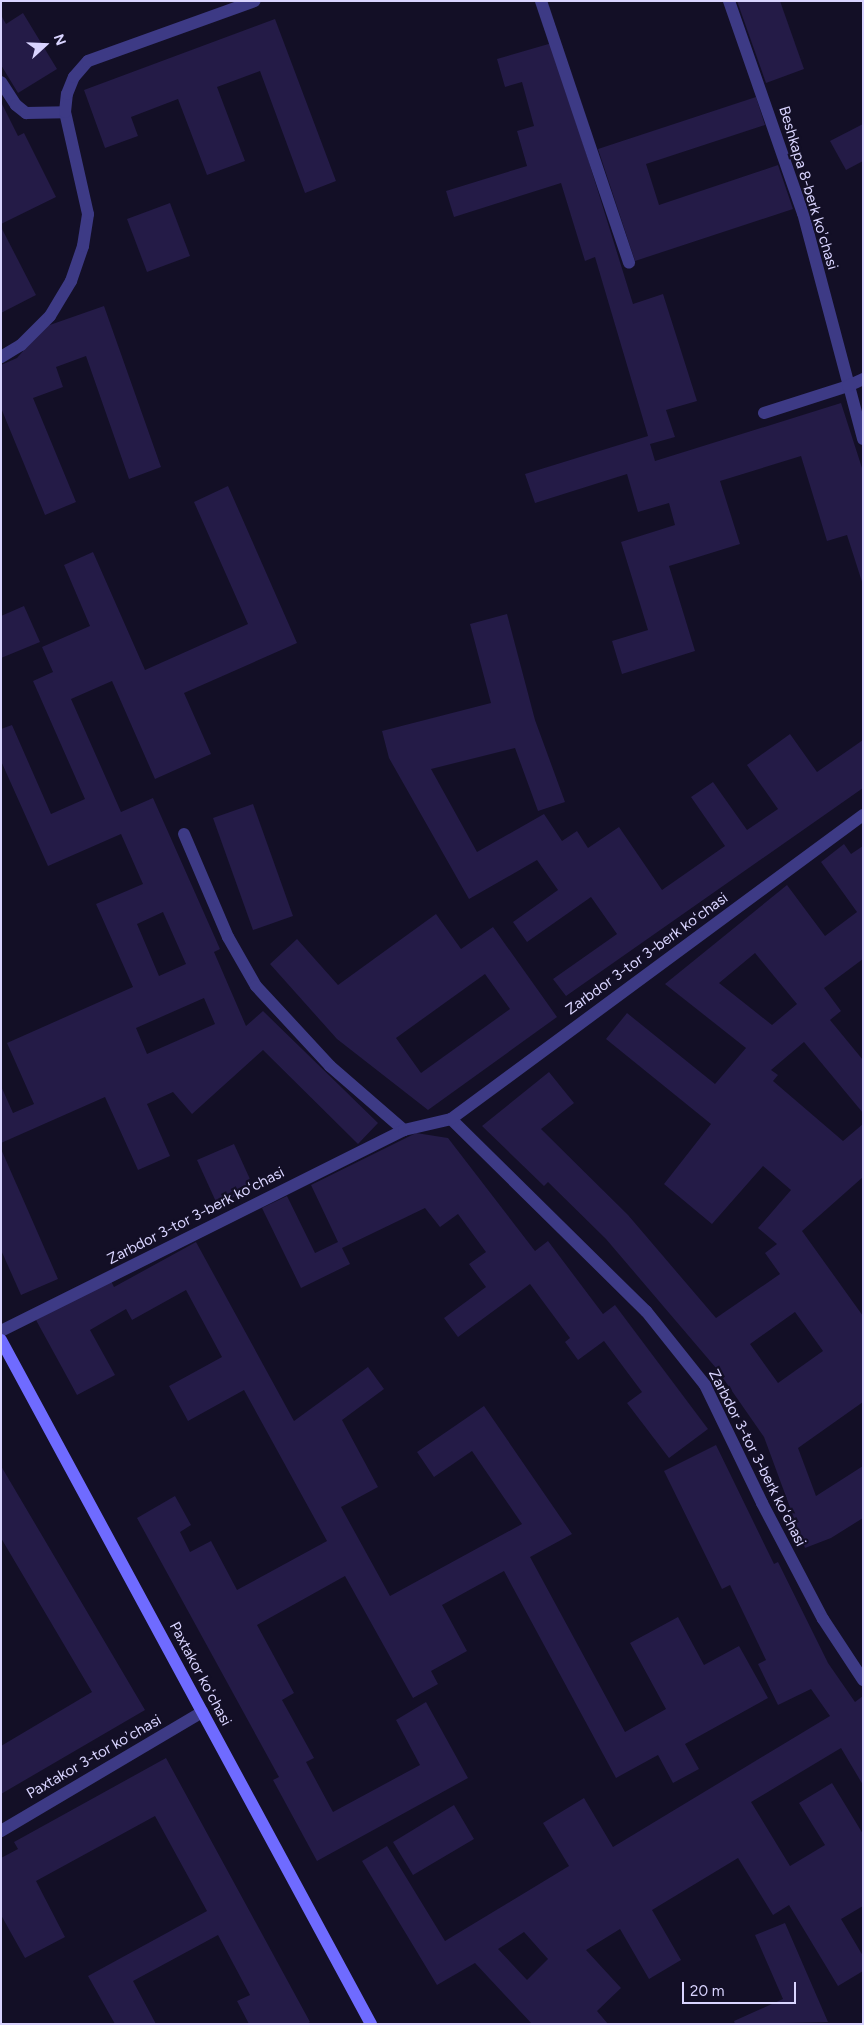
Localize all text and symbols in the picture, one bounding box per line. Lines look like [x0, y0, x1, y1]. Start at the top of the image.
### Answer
north arrow [20, 20, 70, 70]
text: N [50, 32, 69, 48]
street label: Beshkapa 8-berk koʼchasi [775, 104, 841, 272]
street label: Zarbdor 3-tor 3-berk koʻchasi [562, 889, 732, 1019]
street label: Zarbdor 3-tor 3-berk koʻchasi [105, 1163, 287, 1269]
street label: Zarbdor 3-tor 3-berk koʻchasi [704, 1367, 810, 1549]
street label: Paxtakor koʻchasi [165, 1619, 235, 1729]
street label: Paxtakor 3-tor koʼchasi [23, 1711, 165, 1803]
scale bar [684, 1972, 798, 2004]
text: 20 m [690, 1982, 724, 2000]

